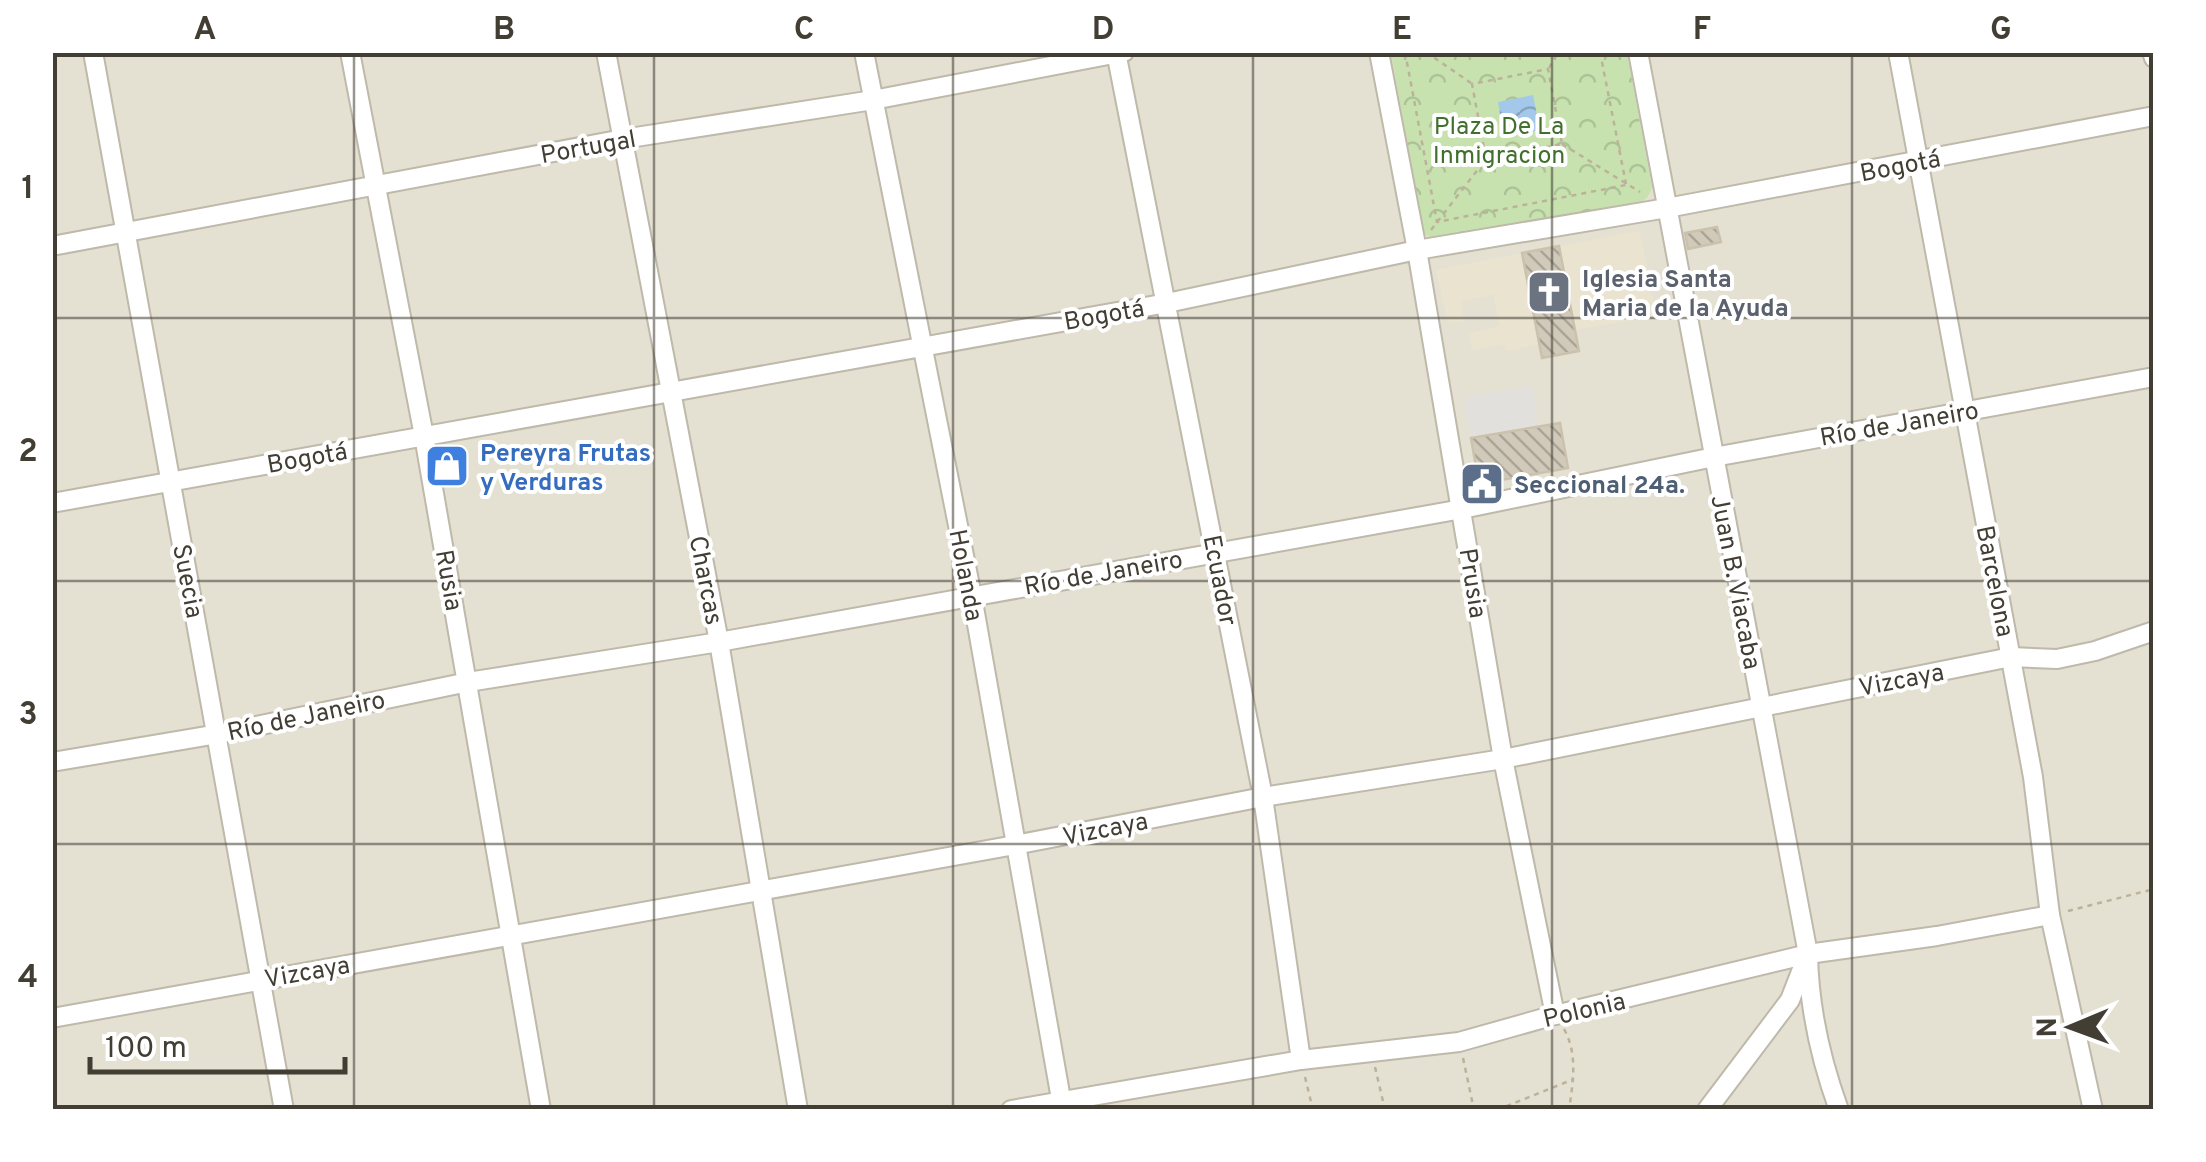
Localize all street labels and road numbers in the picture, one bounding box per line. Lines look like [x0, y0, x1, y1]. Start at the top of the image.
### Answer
street label: Portugal [538, 125, 639, 173]
street label: Bogotá [1858, 144, 1943, 191]
street label: Bogotá [1062, 294, 1147, 340]
street label: Río de Janeiro [1818, 396, 1981, 456]
street label: Bogotá [265, 437, 350, 483]
street label: Juan B. Viacaba [1701, 493, 1767, 673]
street label: Barcelona [1967, 523, 2020, 640]
street label: Holanda [939, 527, 989, 624]
street label: Ecuador [1194, 532, 1243, 629]
street label: Charcas [680, 533, 728, 628]
street label: Suecia [163, 542, 209, 621]
street label: Río de Janeiro [1022, 545, 1185, 605]
street label: Prusia [1450, 546, 1492, 621]
street label: Rusia [426, 547, 468, 614]
street label: Vizcaya [1856, 658, 1947, 706]
street label: Río de Janeiro [225, 686, 389, 750]
street label: Vizcaya [1060, 807, 1151, 855]
street label: Vizcaya [262, 951, 353, 997]
street label: Polonia [1540, 987, 1629, 1037]

